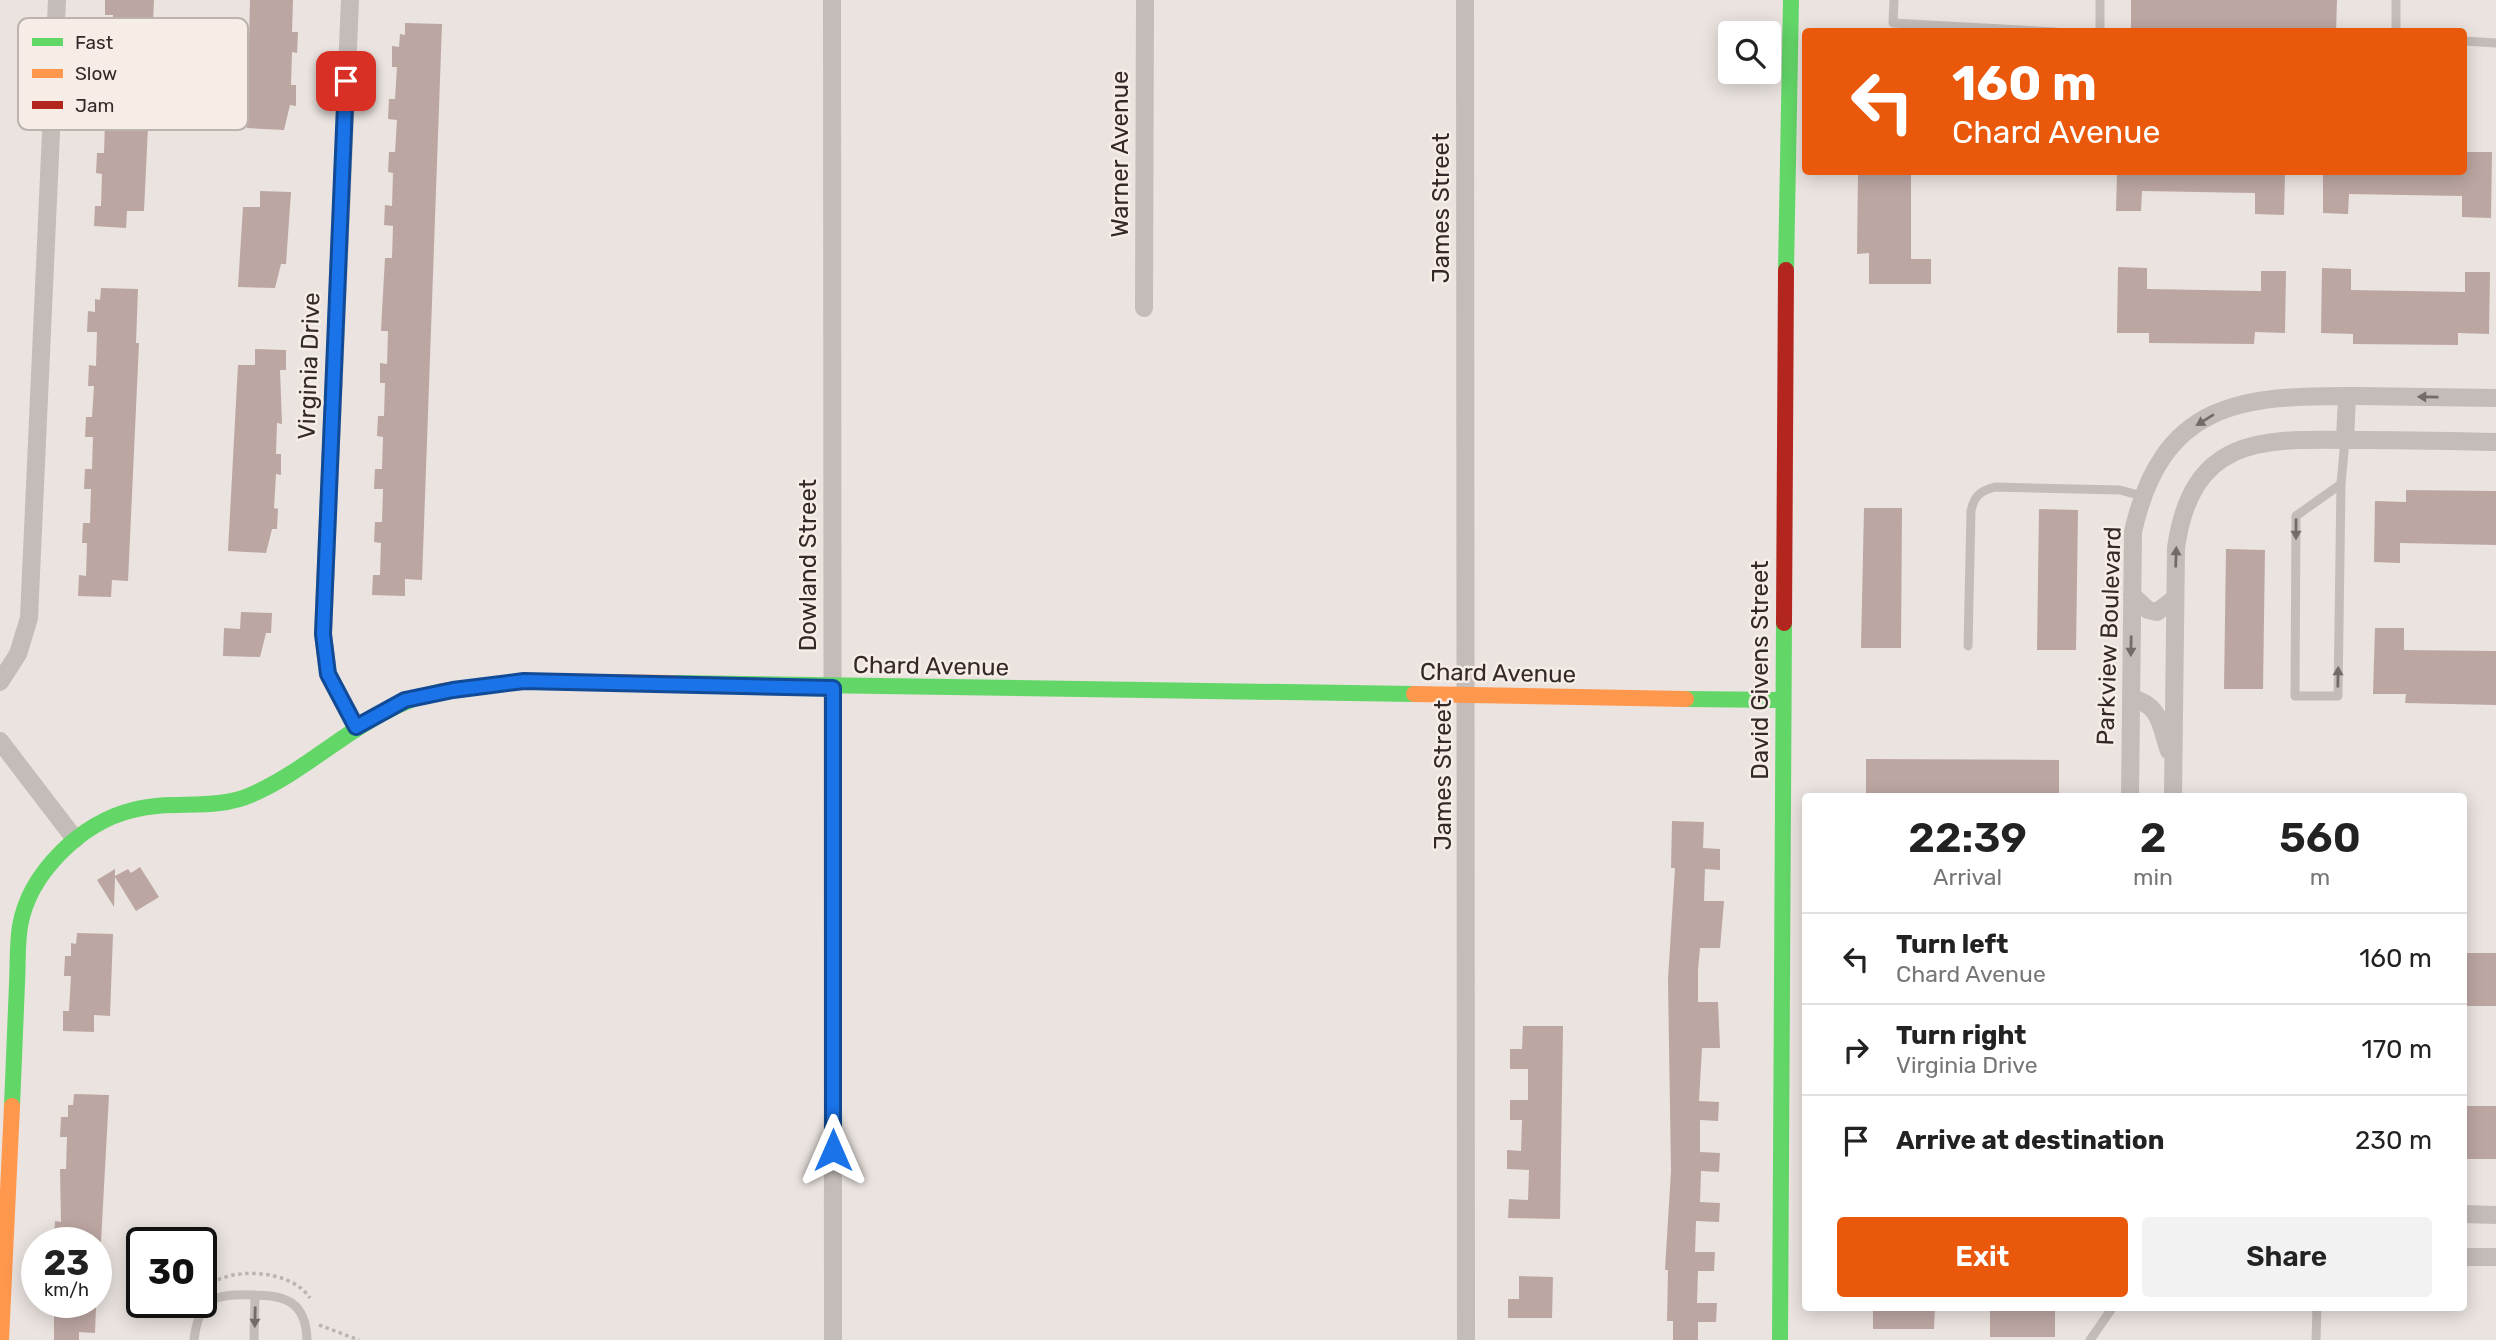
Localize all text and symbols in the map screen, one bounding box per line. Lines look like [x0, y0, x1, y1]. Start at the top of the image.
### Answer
legend [18, 18, 248, 130]
map controls [1718, 21, 1781, 84]
button: search [1718, 21, 1781, 84]
text: Fast [75, 31, 114, 54]
pin [316, 51, 376, 111]
text: 160 m [1952, 54, 2097, 112]
icon: left [1837, 56, 1928, 147]
text: Slow [75, 62, 117, 85]
icon: arrive [327, 62, 365, 100]
street label: Warner Avenue [1106, 71, 1134, 237]
text: Jam [75, 94, 114, 117]
text: Chard Avenue [1952, 113, 2160, 151]
street label: James Street [1427, 133, 1455, 283]
street label: Virginia Drive [292, 292, 326, 440]
one-way arrow [2417, 391, 2439, 403]
one-way arrow [2195, 413, 2215, 426]
street label: Dowland Street [794, 479, 822, 651]
one-way arrow [2290, 519, 2302, 541]
street label: Parkview Boulevard [2091, 526, 2127, 746]
one-way arrow [2170, 545, 2181, 567]
street label: David Givens Street [1746, 560, 1774, 780]
one-way arrow [2125, 635, 2137, 657]
street label: Chard Avenue [853, 651, 1009, 681]
street label: Chard Avenue [1420, 658, 1576, 688]
one-way arrow [2332, 666, 2344, 688]
street label: James Street [1429, 700, 1457, 850]
text: 22:39 [1908, 813, 2027, 863]
text: 2 [2140, 813, 2166, 863]
text: 560 [2279, 813, 2361, 863]
text: Arrival [1933, 863, 2002, 891]
text: min [2133, 863, 2173, 891]
text: m [2310, 863, 2330, 891]
text: Turn left [1896, 929, 2008, 960]
icon: left [1837, 940, 1875, 978]
text: 160 m [2359, 943, 2432, 974]
text: Chard Avenue [1896, 960, 2046, 988]
text: Turn right [1896, 1020, 2026, 1051]
icon: right [1837, 1031, 1875, 1069]
text: 170 m [2362, 1034, 2432, 1065]
text: Virginia Drive [1896, 1051, 2038, 1079]
position arrow [796, 1113, 870, 1187]
icon: arrive [1837, 1122, 1875, 1160]
text: Arrive at destination [1896, 1125, 2164, 1156]
text: 230 m [2355, 1125, 2432, 1156]
button: Exit [1837, 1217, 2128, 1297]
button: Share [2142, 1217, 2432, 1297]
speed limit sign: 30 [126, 1227, 217, 1318]
text: 23 [44, 1242, 89, 1284]
text: km/h [44, 1279, 89, 1301]
one-way arrow [249, 1307, 260, 1329]

